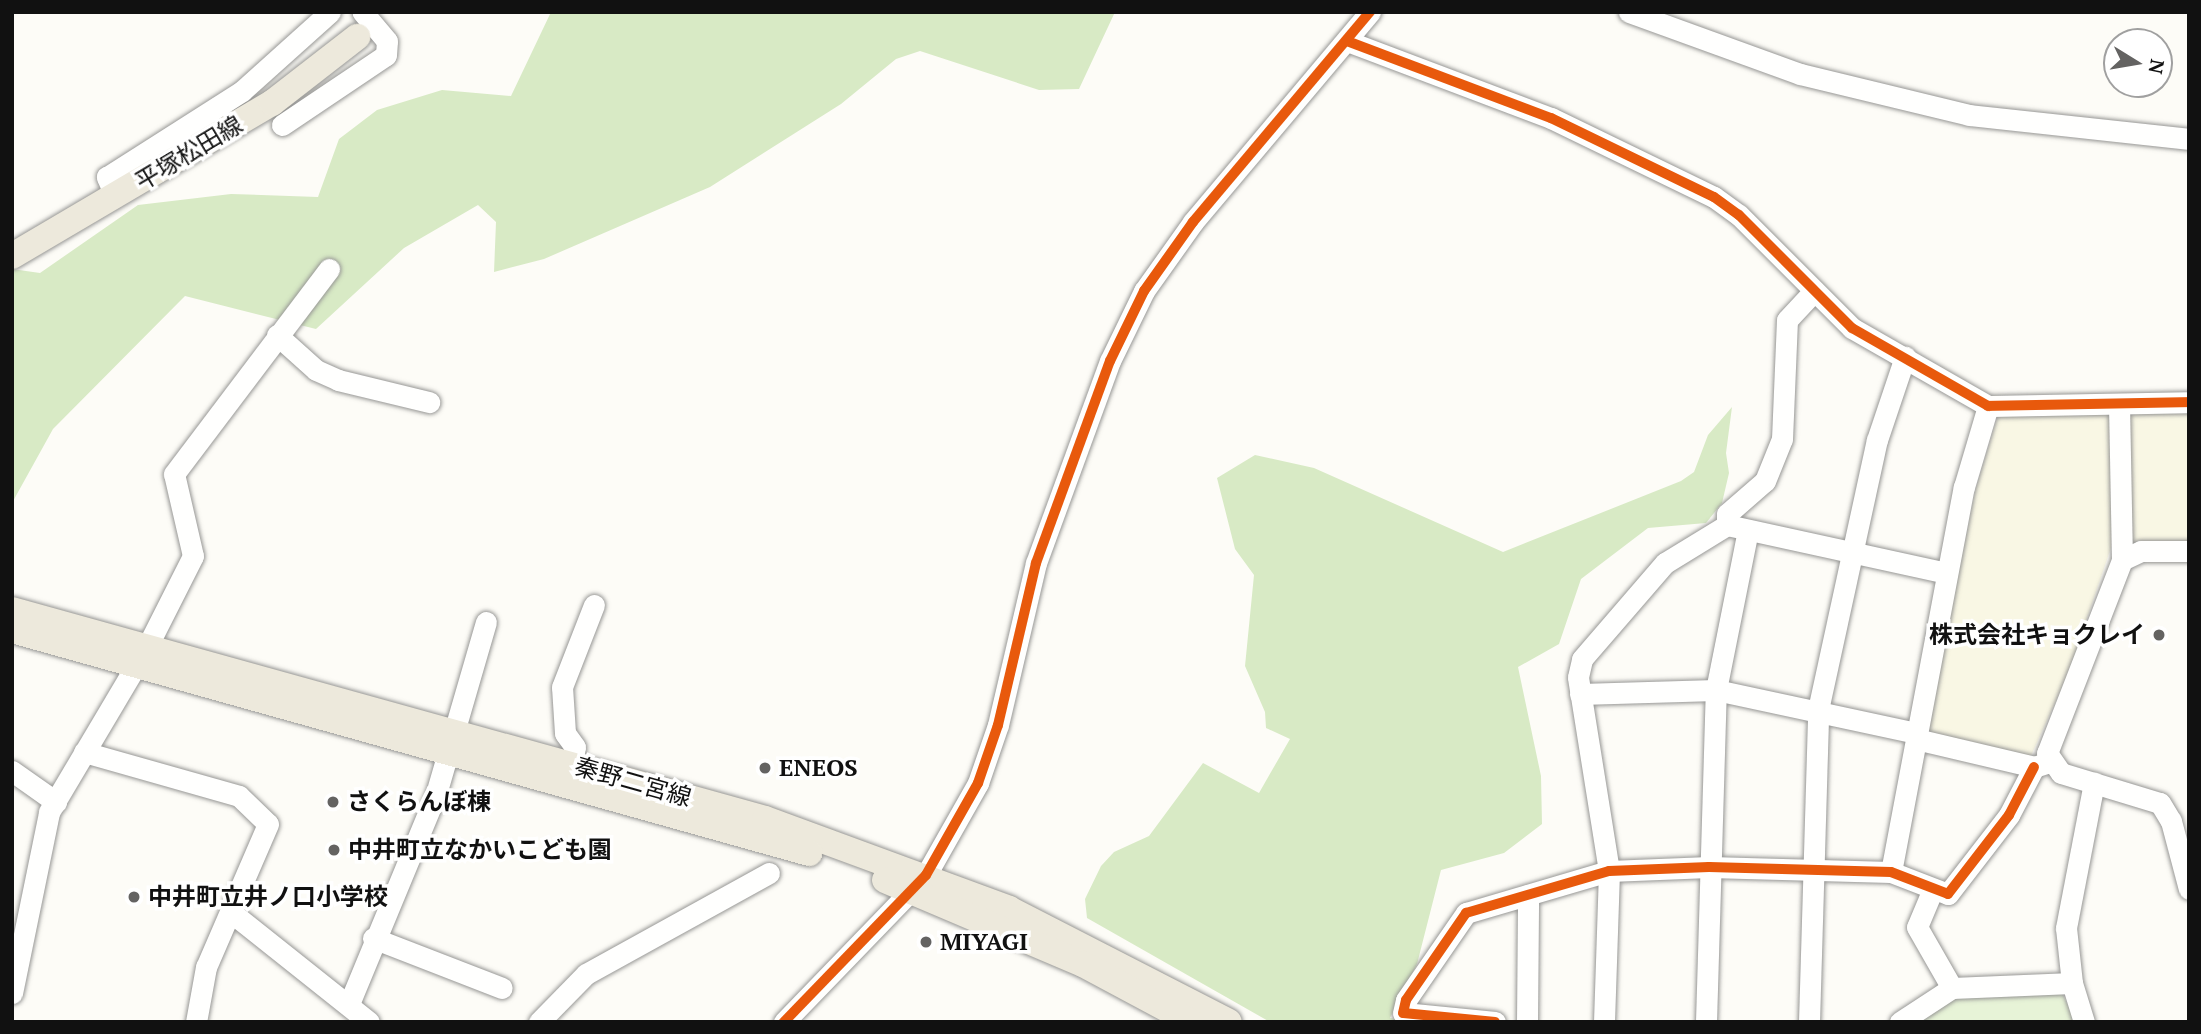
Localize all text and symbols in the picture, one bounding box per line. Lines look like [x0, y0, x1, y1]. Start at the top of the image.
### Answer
north arrow [2103, 28, 2173, 98]
text: N [2143, 57, 2171, 76]
street label: 平塚松田線 [130, 110, 248, 196]
place label: 株式会社キョクレイ [1929, 621, 2145, 649]
marker: 株式会社キョクレイ [2151, 627, 2167, 643]
street label: 秦野二宮線 [571, 752, 695, 812]
place label: ENEOS [779, 754, 858, 782]
marker: ENEOS [757, 760, 773, 776]
place label: さくらんぼ棟 [347, 788, 491, 816]
marker: さくらんぼ棟 [325, 794, 341, 810]
place label: 中井町立なかいこども園 [348, 836, 612, 864]
marker: 中井町立なかいこども園 [326, 842, 342, 858]
place label: 中井町立井ノ口小学校 [148, 883, 388, 911]
marker: 中井町立井ノ口小学校 [126, 889, 142, 905]
place label: MIYAGI [940, 928, 1028, 956]
marker: MIYAGI [918, 934, 934, 950]

